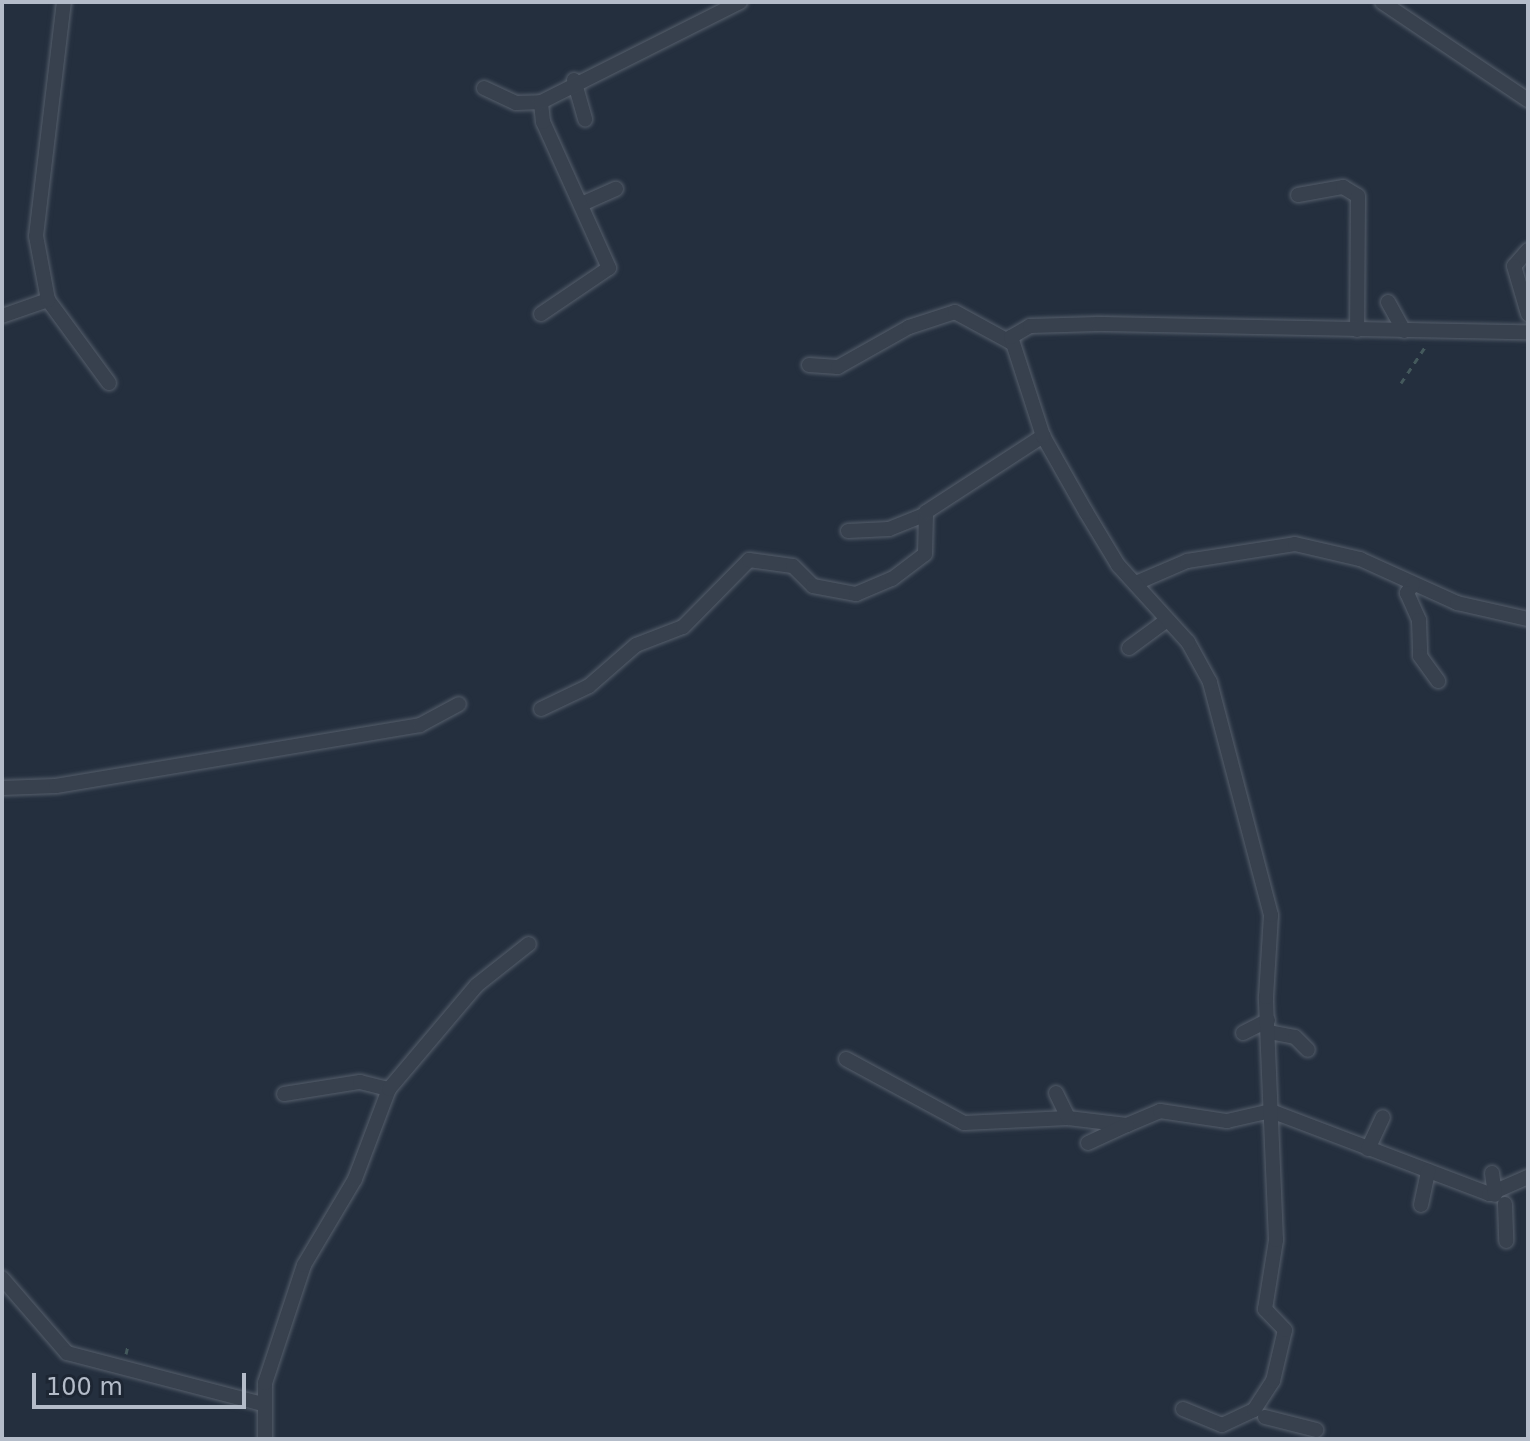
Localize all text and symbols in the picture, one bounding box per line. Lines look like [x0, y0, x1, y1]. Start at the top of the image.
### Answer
scale bar [36, 1357, 250, 1407]
text: 100 m [46, 1373, 123, 1401]

